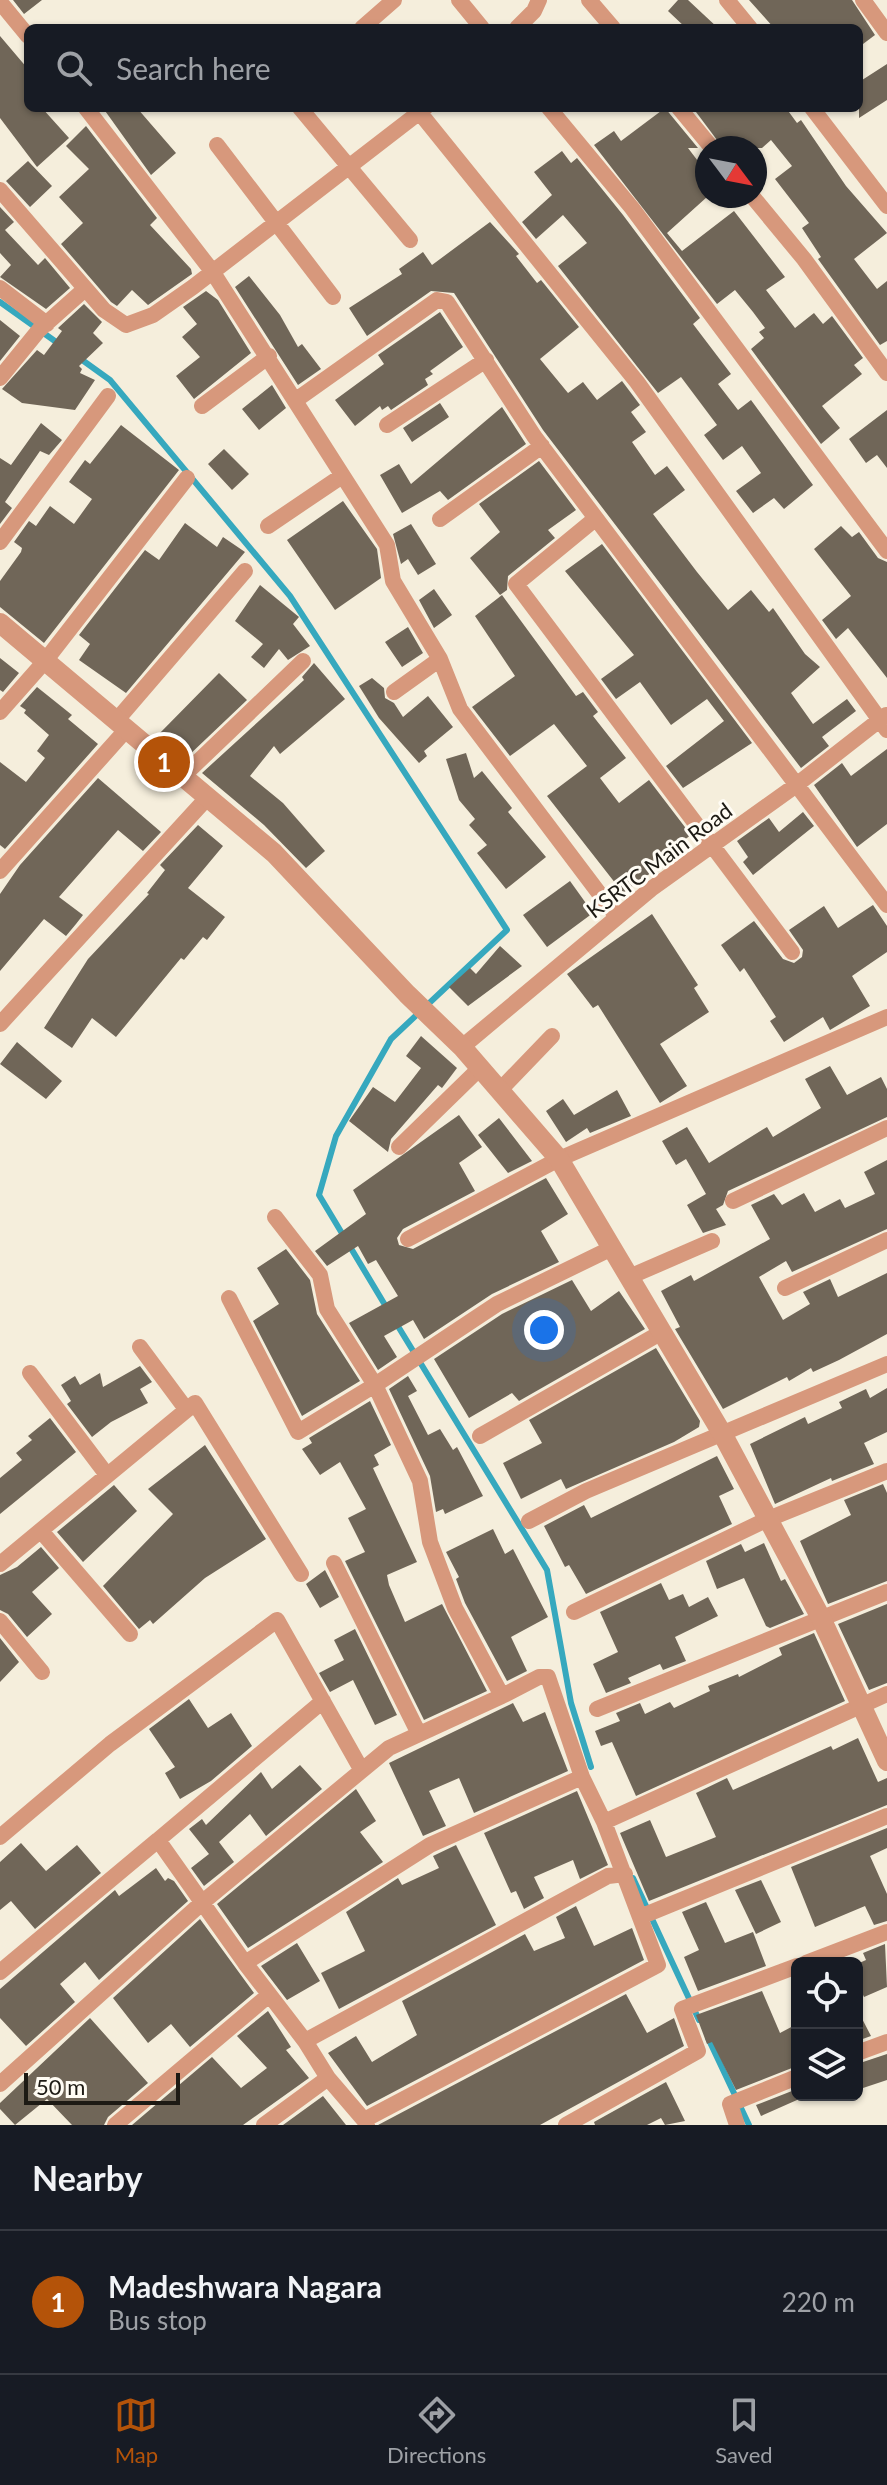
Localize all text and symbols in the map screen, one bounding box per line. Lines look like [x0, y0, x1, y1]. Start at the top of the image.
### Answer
search box [24, 24, 863, 112]
icon: search [52, 46, 96, 90]
text: Search here [116, 50, 271, 86]
north arrow [695, 136, 767, 208]
pin: 1 [138, 732, 190, 792]
street label: KSRTC Main Road [581, 796, 737, 924]
your location [524, 1310, 564, 1350]
map controls [791, 1957, 863, 2101]
button: locate [791, 1957, 863, 2029]
button: layers [791, 2029, 863, 2101]
scale bar [24, 2069, 180, 2105]
text: 50 m [36, 2073, 85, 2100]
text: Nearby [32, 2157, 143, 2198]
text: Madeshwara Nagara [108, 2268, 382, 2304]
text: 1 [50, 2286, 66, 2318]
text: 220 m [782, 2286, 855, 2318]
text: Bus stop [108, 2304, 207, 2336]
tab: Map [114, 2393, 158, 2468]
tab: Directions [387, 2393, 486, 2468]
tab: Saved [715, 2393, 773, 2468]

